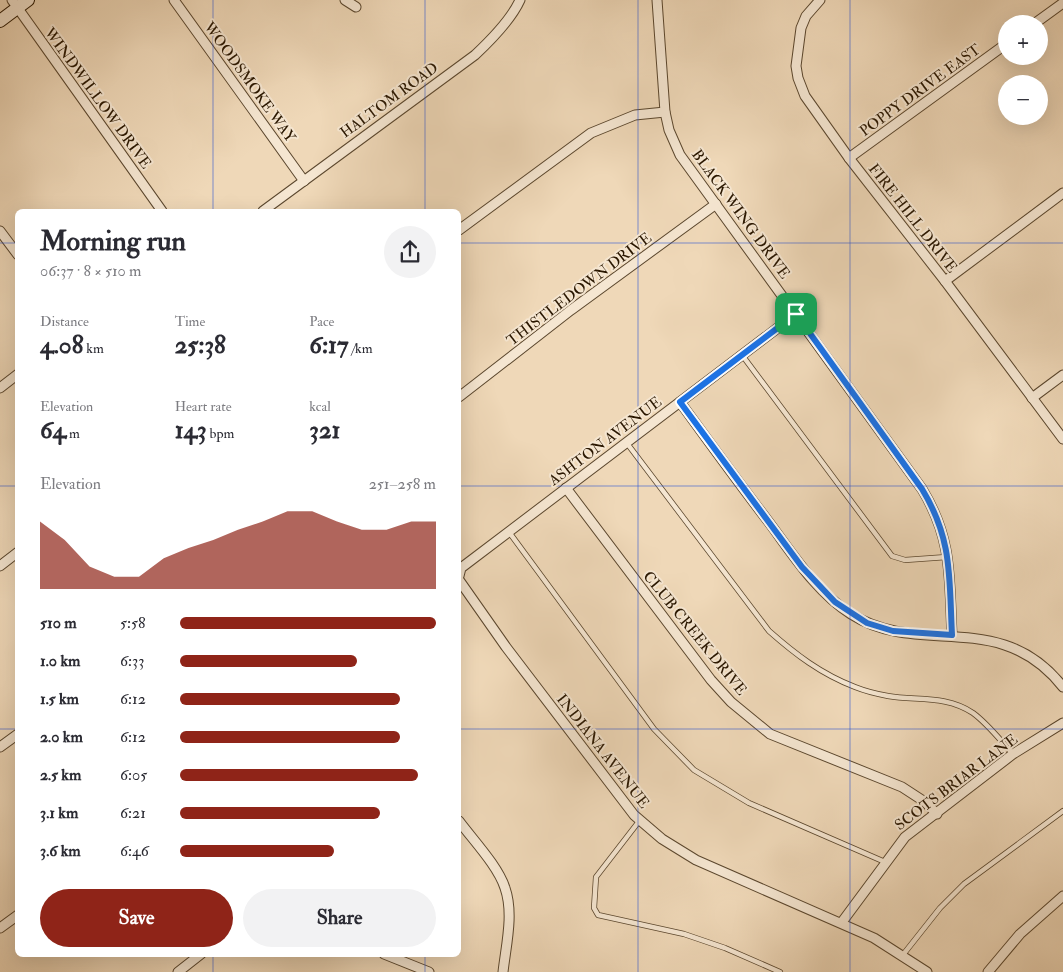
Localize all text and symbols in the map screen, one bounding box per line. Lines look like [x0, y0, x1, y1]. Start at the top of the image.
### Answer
map controls [998, 15, 1048, 125]
button: + [998, 15, 1048, 65]
street label: WOODSMOKE WAY [199, 17, 300, 147]
street label: WINDWILLOW DRIVE [39, 23, 155, 173]
street label: POPPY DRIVE EAST [856, 40, 985, 141]
street label: HALTOM ROAD [336, 58, 442, 142]
button: − [998, 75, 1048, 125]
street label: BLACK WING DRIVE [687, 146, 794, 283]
street label: FIRE HILL DRIVE [864, 160, 961, 277]
text: Morning run [40, 224, 186, 259]
button: share [384, 226, 436, 278]
street label: THISTLEDOWN DRIVE [503, 229, 656, 350]
text: 06:37 · 8 × 510 m [40, 261, 142, 281]
pin [775, 293, 817, 335]
icon: arrive [782, 300, 810, 328]
text: Distance [40, 313, 89, 330]
text: Time [175, 313, 205, 330]
text: Pace [309, 313, 334, 330]
text: 4.08 [40, 330, 83, 361]
text: 25:38 [175, 330, 226, 361]
text: 6:17 [309, 330, 349, 361]
text: km [83, 340, 104, 357]
text: /km [349, 340, 373, 357]
street label: ASHTON AVENUE [544, 393, 666, 491]
text: Elevation [40, 398, 93, 415]
text: Heart rate [175, 398, 232, 415]
text: kcal [309, 398, 331, 415]
text: 64 [40, 415, 66, 446]
text: 143 [175, 415, 207, 446]
text: 321 [309, 415, 341, 446]
text: m [66, 425, 80, 442]
text: bpm [207, 425, 234, 442]
text: Elevation [40, 474, 101, 494]
text: 251–258 m [369, 474, 436, 494]
street label: CLUB CREEK DRIVE [639, 567, 751, 699]
text: 510 m [40, 613, 77, 633]
text: 5:58 [120, 613, 146, 633]
text: 1.0 km [40, 651, 80, 671]
text: 6:33 [120, 651, 144, 671]
text: 1.5 km [40, 689, 79, 709]
text: 6:12 [120, 689, 146, 709]
street label: INDIANA AVENUE [552, 690, 653, 812]
text: 2.0 km [40, 727, 83, 747]
text: 6:12 [120, 727, 146, 747]
street label: SCOTS BRIAR LANE [891, 730, 1022, 835]
text: 2.5 km [40, 765, 81, 785]
text: 6:05 [120, 765, 147, 785]
text: 3.1 km [40, 803, 78, 823]
text: 6:21 [120, 803, 146, 823]
text: 3.6 km [40, 841, 81, 861]
text: 6:46 [120, 841, 149, 861]
button: Save [40, 889, 233, 947]
button: Share [243, 889, 436, 947]

